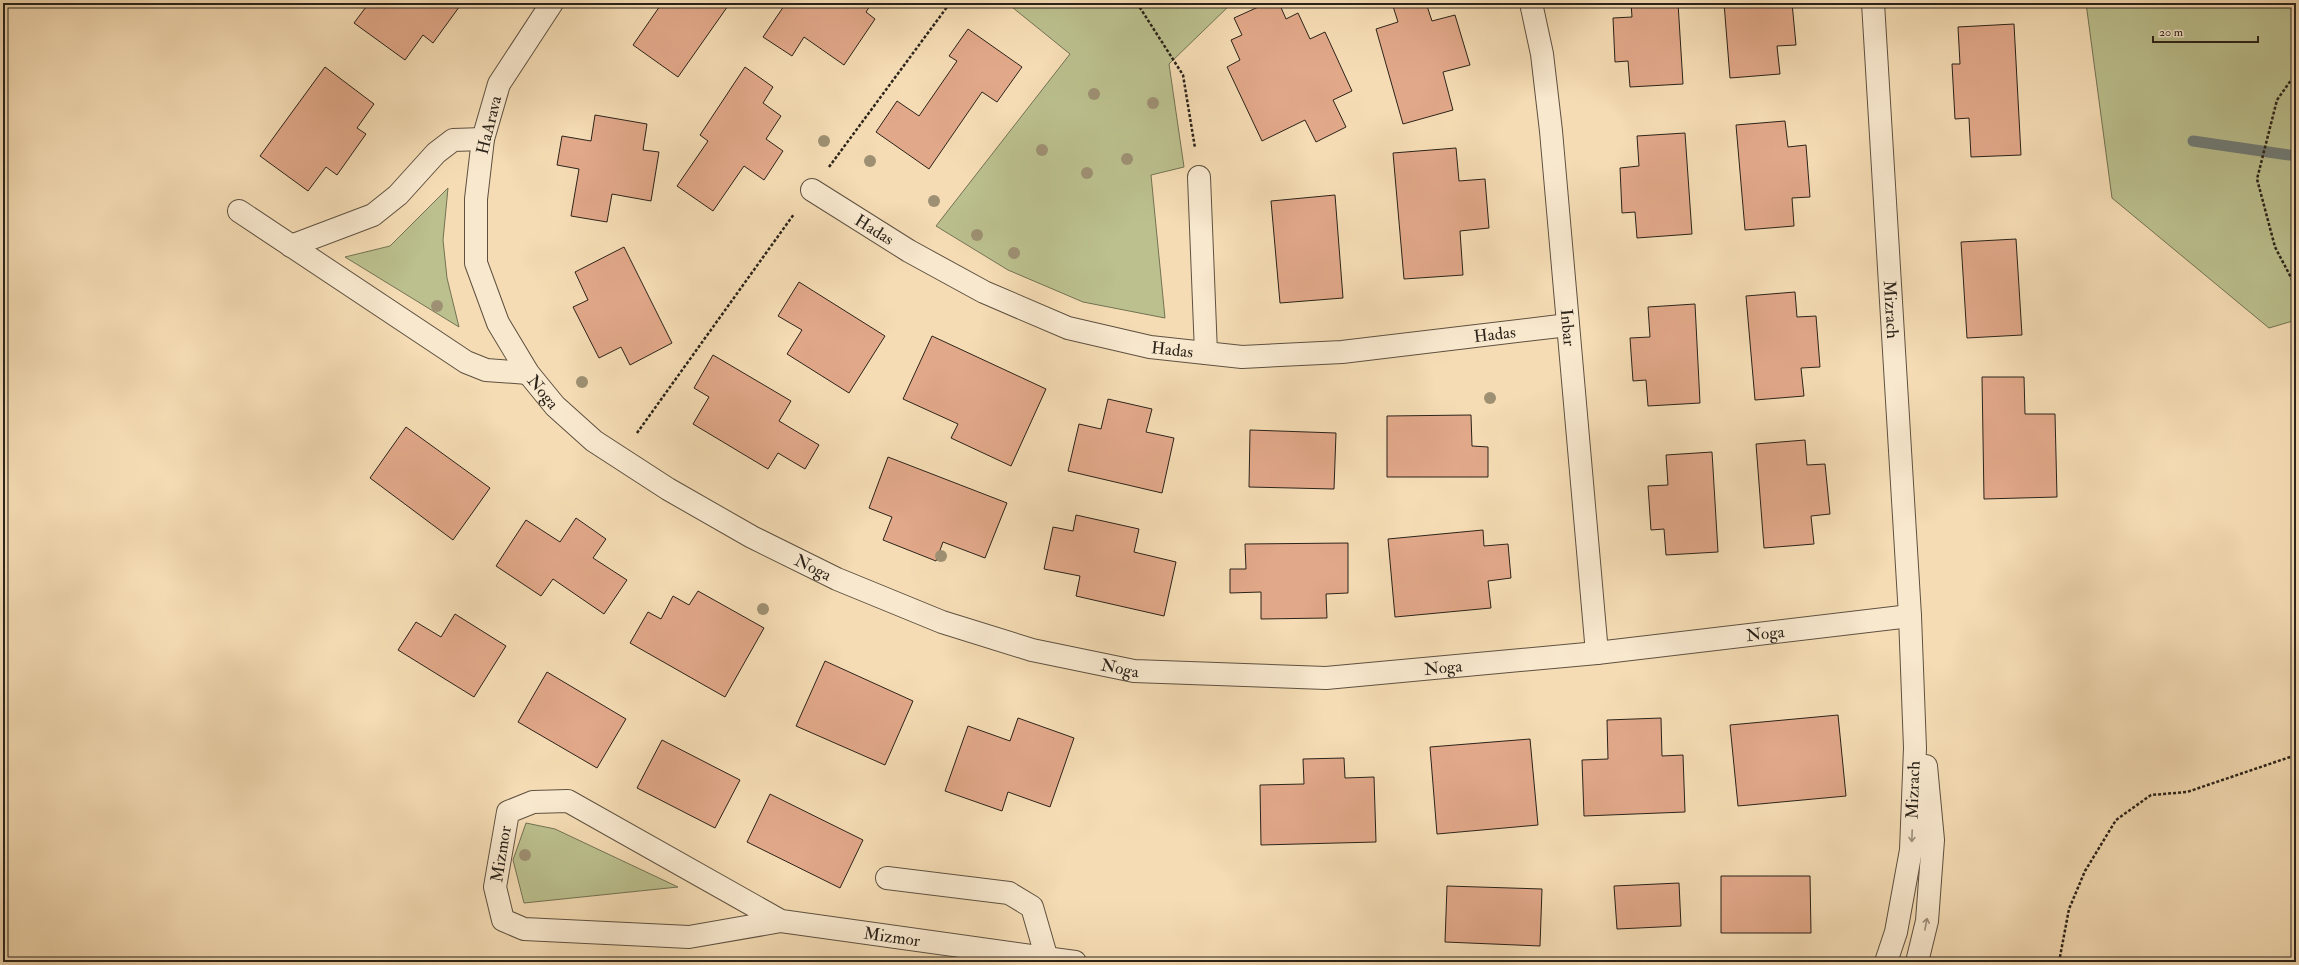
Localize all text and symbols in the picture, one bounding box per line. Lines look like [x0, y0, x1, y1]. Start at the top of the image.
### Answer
scale bar [2153, 18, 2258, 44]
text: 20 m [2159, 25, 2184, 40]
street label: HaArava [472, 93, 507, 156]
street label: Hadas [851, 209, 898, 250]
street label: Mizrach [1879, 280, 1904, 339]
street label: Inbar [1556, 308, 1580, 348]
street label: Hadas [1472, 321, 1517, 347]
street label: Hadas [1150, 337, 1194, 362]
street label: Noga [523, 370, 564, 414]
street label: Noga [791, 549, 836, 586]
street label: Noga [1745, 620, 1786, 646]
street label: Noga [1099, 654, 1140, 682]
street label: Noga [1423, 655, 1464, 679]
street label: Mizrach [1901, 760, 1925, 819]
street label: Mizmor [486, 824, 516, 884]
one-way arrow [1908, 829, 1915, 842]
one-way arrow [1922, 918, 1930, 931]
street label: Mizmor [862, 922, 922, 951]

